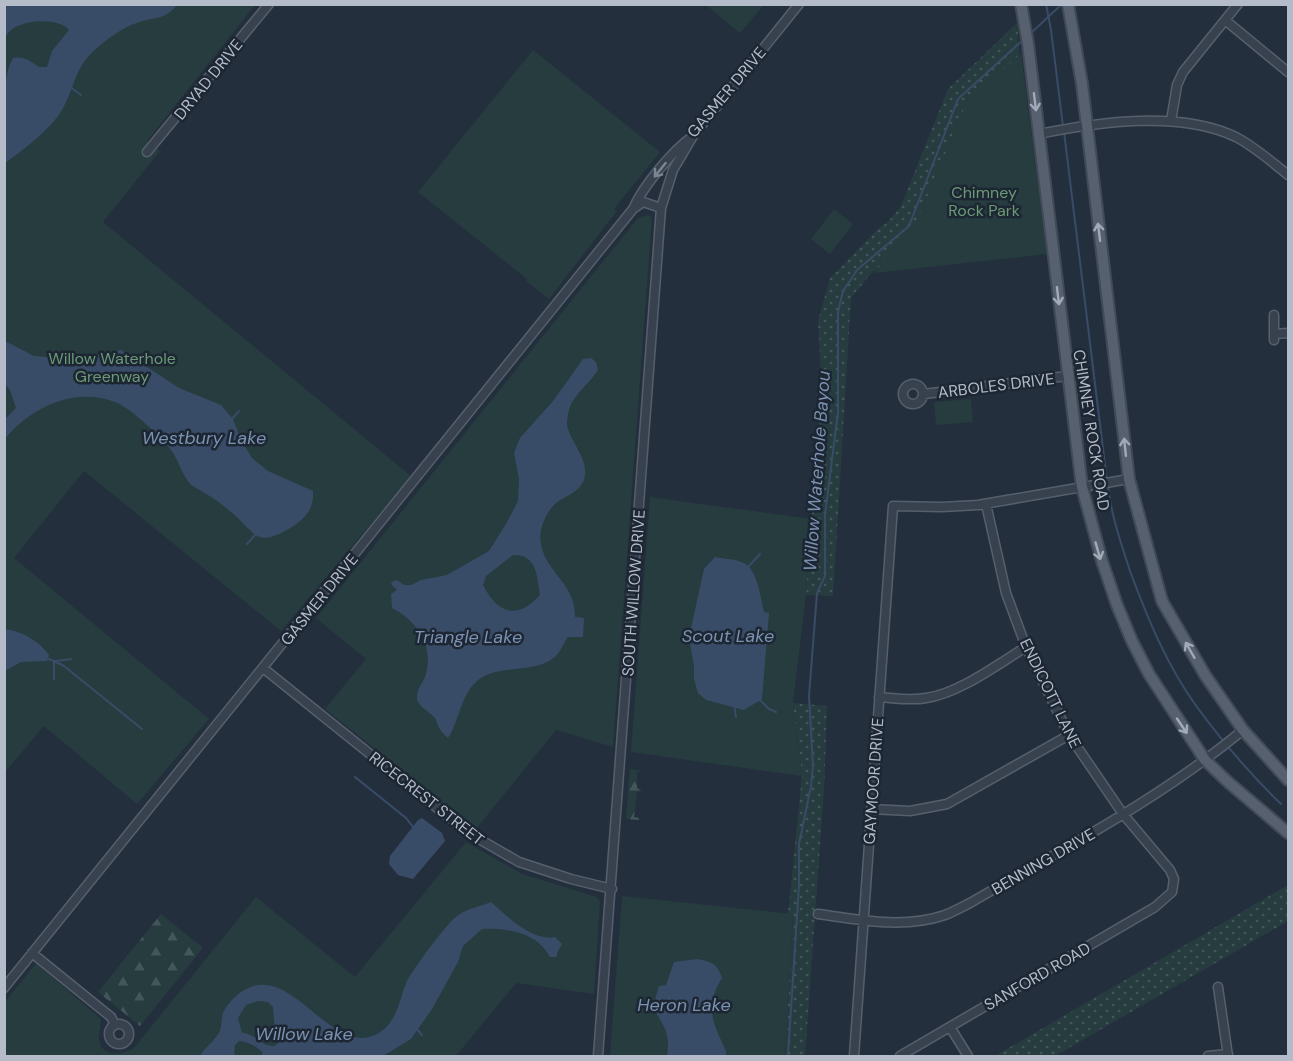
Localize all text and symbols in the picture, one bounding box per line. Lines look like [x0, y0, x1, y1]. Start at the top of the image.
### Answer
street label: DRYAD DRIVE [169, 35, 247, 124]
street label: GASMER DRIVE [682, 43, 771, 142]
one-way arrow [1030, 92, 1041, 112]
one-way arrow [653, 162, 666, 178]
park label: Chimney Rock Park [948, 182, 1020, 221]
one-way arrow [1093, 223, 1104, 243]
one-way arrow [1053, 286, 1064, 306]
park label: Willow Waterhole Greenway [48, 348, 176, 387]
street label: CHIMNEY ROCK ROAD [1068, 348, 1115, 512]
street label: ARBOLES DRIVE [937, 368, 1055, 403]
water label: Willow Waterhole Bayou [798, 370, 836, 572]
water label: Westbury Lake [142, 426, 266, 450]
one-way arrow [1119, 437, 1130, 457]
street label: SOUTH WILLOW DRIVE [617, 509, 650, 677]
one-way arrow [1093, 541, 1104, 560]
street label: GASMER DRIVE [276, 549, 363, 650]
water label: Scout Lake [682, 624, 774, 648]
water label: Triangle Lake [414, 625, 522, 649]
street label: ENDICOTT LANE [1015, 635, 1086, 752]
one-way arrow [1184, 642, 1196, 659]
street label: GAYMOOR DRIVE [859, 717, 888, 845]
one-way arrow [1176, 717, 1188, 733]
street label: RICECREST STREET [365, 747, 489, 850]
street label: BENNING DRIVE [988, 823, 1099, 900]
street label: SANFORD ROAD [980, 937, 1094, 1015]
water label: Heron Lake [637, 993, 731, 1017]
water label: Willow Lake [255, 1022, 353, 1046]

